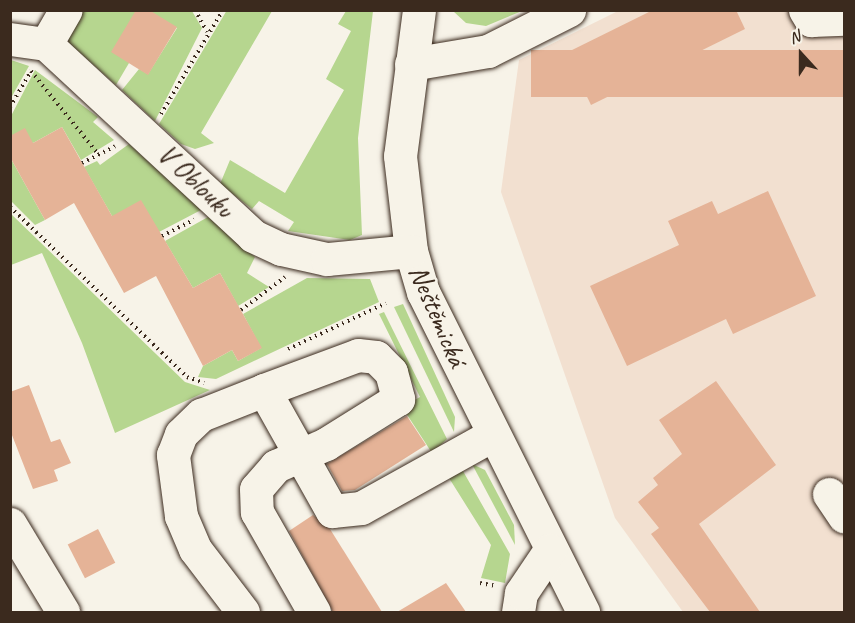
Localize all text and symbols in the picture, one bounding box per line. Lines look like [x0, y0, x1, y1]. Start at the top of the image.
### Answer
north arrow [771, 24, 831, 84]
text: N [786, 26, 803, 48]
street label: V Oblouku [151, 137, 241, 225]
street label: Neštěmická [402, 260, 474, 372]

